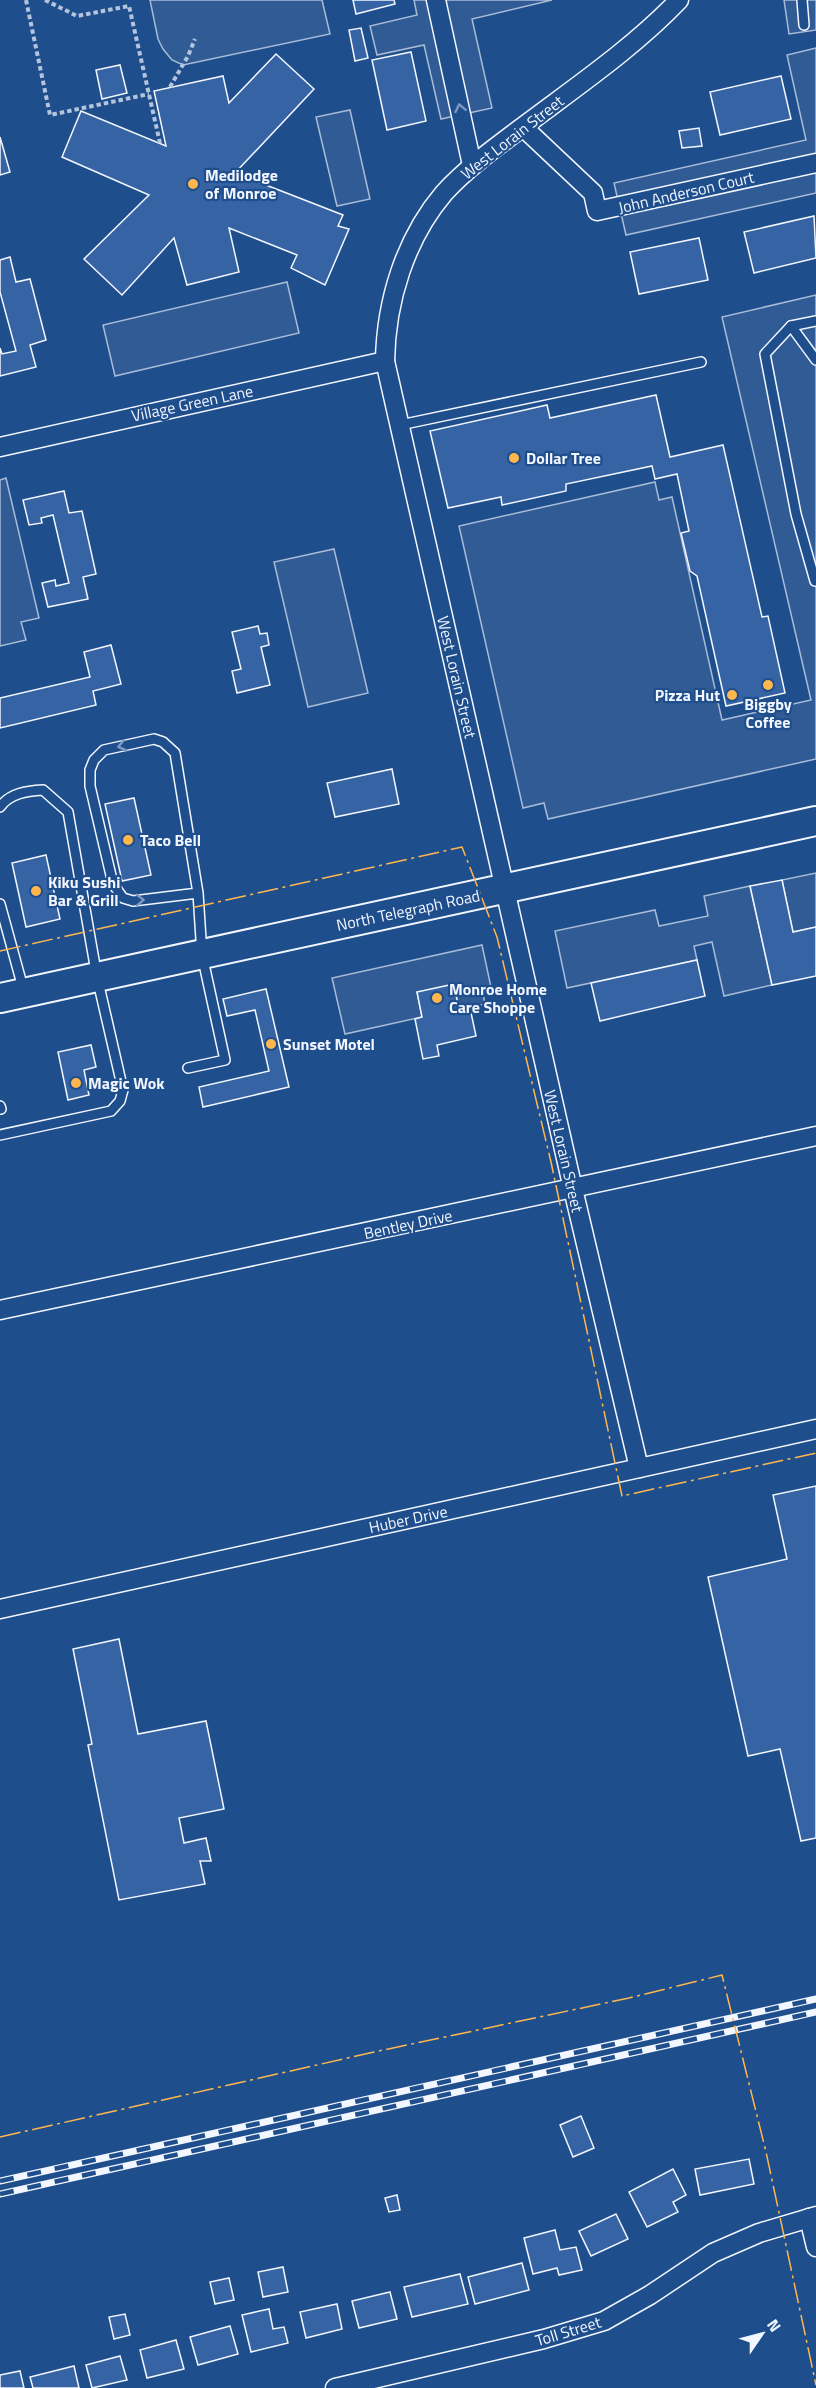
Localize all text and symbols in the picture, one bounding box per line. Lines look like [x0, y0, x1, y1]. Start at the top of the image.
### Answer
street label: West Lorain Street [455, 89, 569, 185]
one-way arrow [454, 103, 467, 113]
place label: Medilodge of Monroe [205, 163, 278, 205]
street label: John Anderson Court [616, 165, 757, 219]
marker: Medilodge of Monroe [186, 177, 200, 191]
street label: Village Green Lane [129, 378, 255, 428]
place label: Dollar Tree [526, 446, 601, 470]
marker: Dollar Tree [507, 451, 521, 465]
street label: West Lorain Street [431, 613, 483, 741]
marker: Biggby Coffee [761, 678, 775, 692]
place label: Pizza Hut [655, 683, 720, 707]
marker: Pizza Hut [725, 688, 739, 702]
place label: Biggby Coffee [744, 692, 792, 734]
one-way arrow [118, 738, 128, 751]
place label: Taco Bell [140, 828, 201, 852]
marker: Taco Bell [121, 833, 135, 847]
place label: Kiku Sushi Bar & Grill [48, 870, 120, 912]
street label: North Telegraph Road [334, 883, 482, 937]
marker: Kiku Sushi Bar & Grill [29, 884, 43, 898]
one-way arrow [135, 893, 144, 906]
place label: Monroe Home Care Shoppe [449, 977, 547, 1019]
marker: Monroe Home Care Shoppe [430, 991, 444, 1005]
place label: Sunset Motel [283, 1032, 375, 1056]
marker: Sunset Motel [264, 1037, 278, 1051]
place label: Magic Wok [88, 1071, 165, 1095]
marker: Magic Wok [69, 1076, 83, 1090]
street label: West Lorain Street [538, 1087, 590, 1215]
street label: Bentley Drive [362, 1203, 454, 1245]
street label: Huber Drive [366, 1499, 450, 1539]
north arrow [732, 2304, 792, 2364]
street label: Toll Street [532, 2310, 604, 2352]
text: N [761, 2314, 787, 2337]

